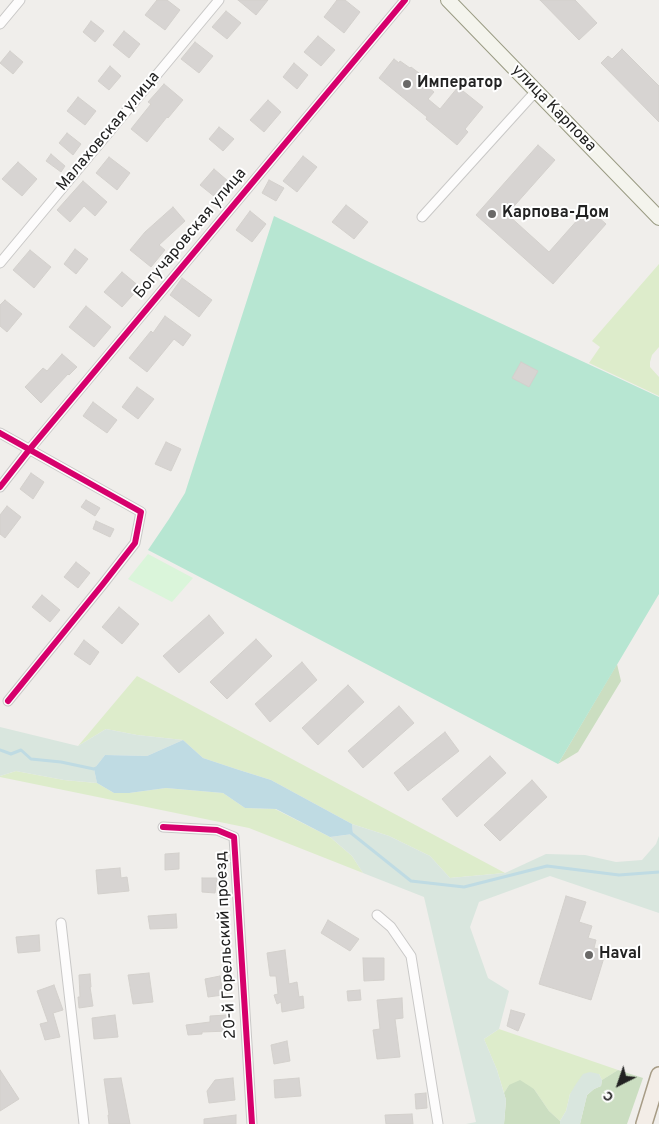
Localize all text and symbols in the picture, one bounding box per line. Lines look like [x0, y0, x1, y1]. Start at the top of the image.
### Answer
street label: улица Карпова [507, 61, 599, 157]
street label: Малаховская улица [53, 68, 165, 196]
place label: Император [417, 74, 503, 94]
marker: Император [401, 78, 413, 90]
street label: Богучаровская улица [131, 165, 251, 303]
place label: Карпова-Дом [502, 204, 609, 224]
marker: Карпова-Дом [486, 208, 498, 220]
street label: 20-й Горельский проезд [212, 851, 242, 1039]
place label: Haval [599, 945, 641, 965]
marker: Haval [583, 949, 595, 961]
north arrow [594, 1059, 644, 1109]
text: С [600, 1086, 618, 1105]

